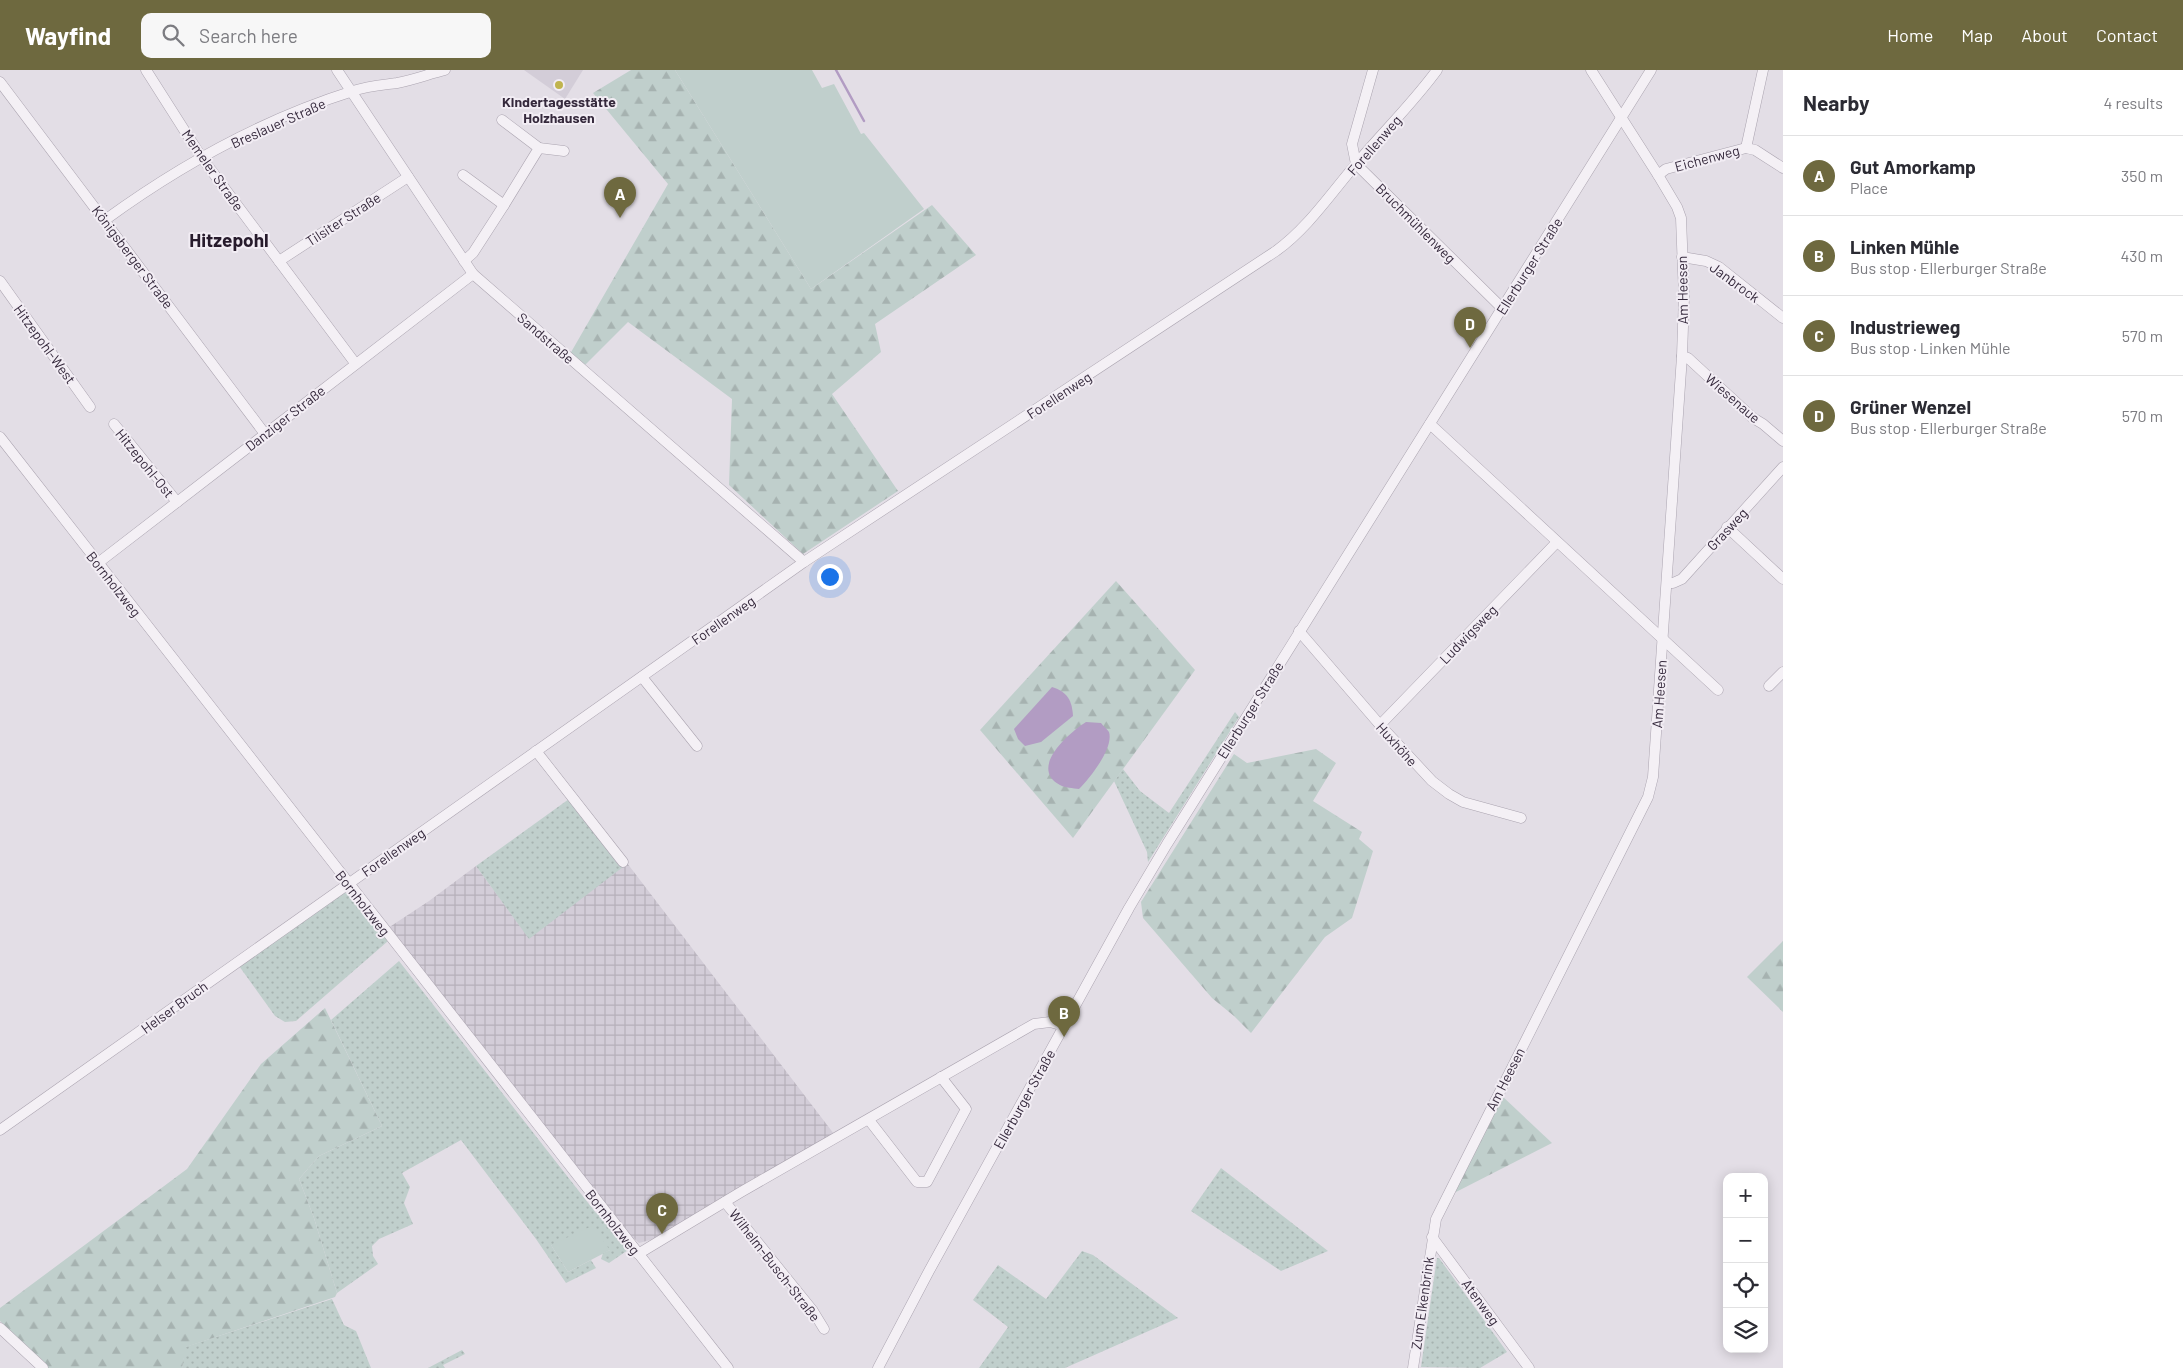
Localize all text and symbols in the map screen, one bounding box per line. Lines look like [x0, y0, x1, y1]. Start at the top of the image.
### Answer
search box [141, 13, 491, 58]
text: Wayfind [25, 21, 111, 50]
icon: search [159, 21, 187, 49]
text: Search here [199, 24, 298, 47]
text: Home [1887, 24, 1933, 46]
text: Map [1961, 24, 1993, 46]
text: About [2021, 24, 2068, 46]
text: Contact [2096, 24, 2158, 46]
marker: Kindertagesstätte Holzhausen [553, 79, 565, 91]
text: Nearby [1803, 90, 1869, 115]
place label: Kindertagesstätte Holzhausen [502, 93, 616, 126]
text: 4 results [2103, 93, 2163, 112]
street label: Breslauer Straße [228, 95, 328, 151]
street label: Forellenweg [1343, 112, 1405, 178]
street label: Memeler Straße [179, 126, 247, 214]
street label: Eichenweg [1673, 141, 1741, 175]
text: Gut Amorkamp [1850, 155, 1976, 178]
text: A [1814, 166, 1824, 185]
text: 350 m [2121, 166, 2163, 185]
pin: A [604, 177, 636, 218]
text: Place [1850, 178, 1888, 197]
street label: Bruchmühlenweg [1373, 180, 1459, 266]
street label: Tilsiter Straße [302, 188, 384, 250]
street label: Königsberger Straße [89, 202, 177, 312]
street label: Ellerburger Straße [1492, 214, 1566, 318]
district label: Hitzepohl [189, 228, 269, 251]
text: Linken Mühle [1850, 235, 1959, 258]
text: B [1814, 246, 1824, 265]
text: 430 m [2120, 246, 2163, 265]
street label: Am Heesen [1673, 256, 1691, 324]
street label: Janbrock [1707, 258, 1763, 306]
text: Bus stop · Ellerburger Straße [1850, 258, 2047, 277]
street label: Hitzepohl-West [11, 301, 79, 387]
pin: D [1454, 307, 1486, 348]
street label: Sandstraße [514, 309, 578, 367]
text: Industrieweg [1850, 315, 1960, 338]
text: C [1814, 326, 1824, 345]
text: 570 m [2122, 326, 2163, 345]
text: Bus stop · Linken Mühle [1850, 338, 2011, 357]
street label: Forellenweg [1023, 368, 1095, 422]
street label: Wiesenaue [1702, 370, 1764, 426]
street label: Danziger Straße [242, 382, 328, 454]
text: Grüner Wenzel [1850, 395, 1971, 418]
text: D [1814, 406, 1824, 425]
text: 570 m [2122, 406, 2163, 425]
text: Bus stop · Ellerburger Straße [1850, 418, 2047, 437]
street label: Hitzepohl-Ost [112, 425, 178, 501]
street label: Grasweg [1703, 504, 1751, 554]
street label: Bornholzweg [83, 548, 145, 620]
your location [817, 564, 843, 590]
street label: Forellenweg [688, 592, 758, 648]
street label: Ludwigsweg [1436, 601, 1500, 667]
street label: Ellerburger Straße [1213, 658, 1287, 762]
street label: Am Heesen [1648, 659, 1670, 729]
street label: Huxhöhe [1373, 719, 1421, 769]
street label: Forellenweg [358, 824, 428, 880]
street label: Bornholzweg [332, 867, 394, 939]
street label: Helser Bruch [137, 977, 211, 1037]
pin: B [1048, 996, 1080, 1037]
street label: Am Heesen [1482, 1045, 1528, 1113]
street label: Ellerburger Straße [990, 1046, 1058, 1152]
map controls [1723, 1173, 1768, 1353]
button: + [1723, 1173, 1768, 1218]
street label: Bornholzweg [582, 1186, 644, 1258]
pin: C [646, 1193, 678, 1234]
street label: Wilhelm-Busch-Straße [726, 1205, 824, 1325]
button: − [1723, 1218, 1768, 1263]
street label: Zum Elkenbrink [1407, 1255, 1437, 1351]
button: locate [1723, 1263, 1768, 1308]
street label: Atenweg [1459, 1276, 1503, 1328]
button: layers [1723, 1308, 1768, 1353]

